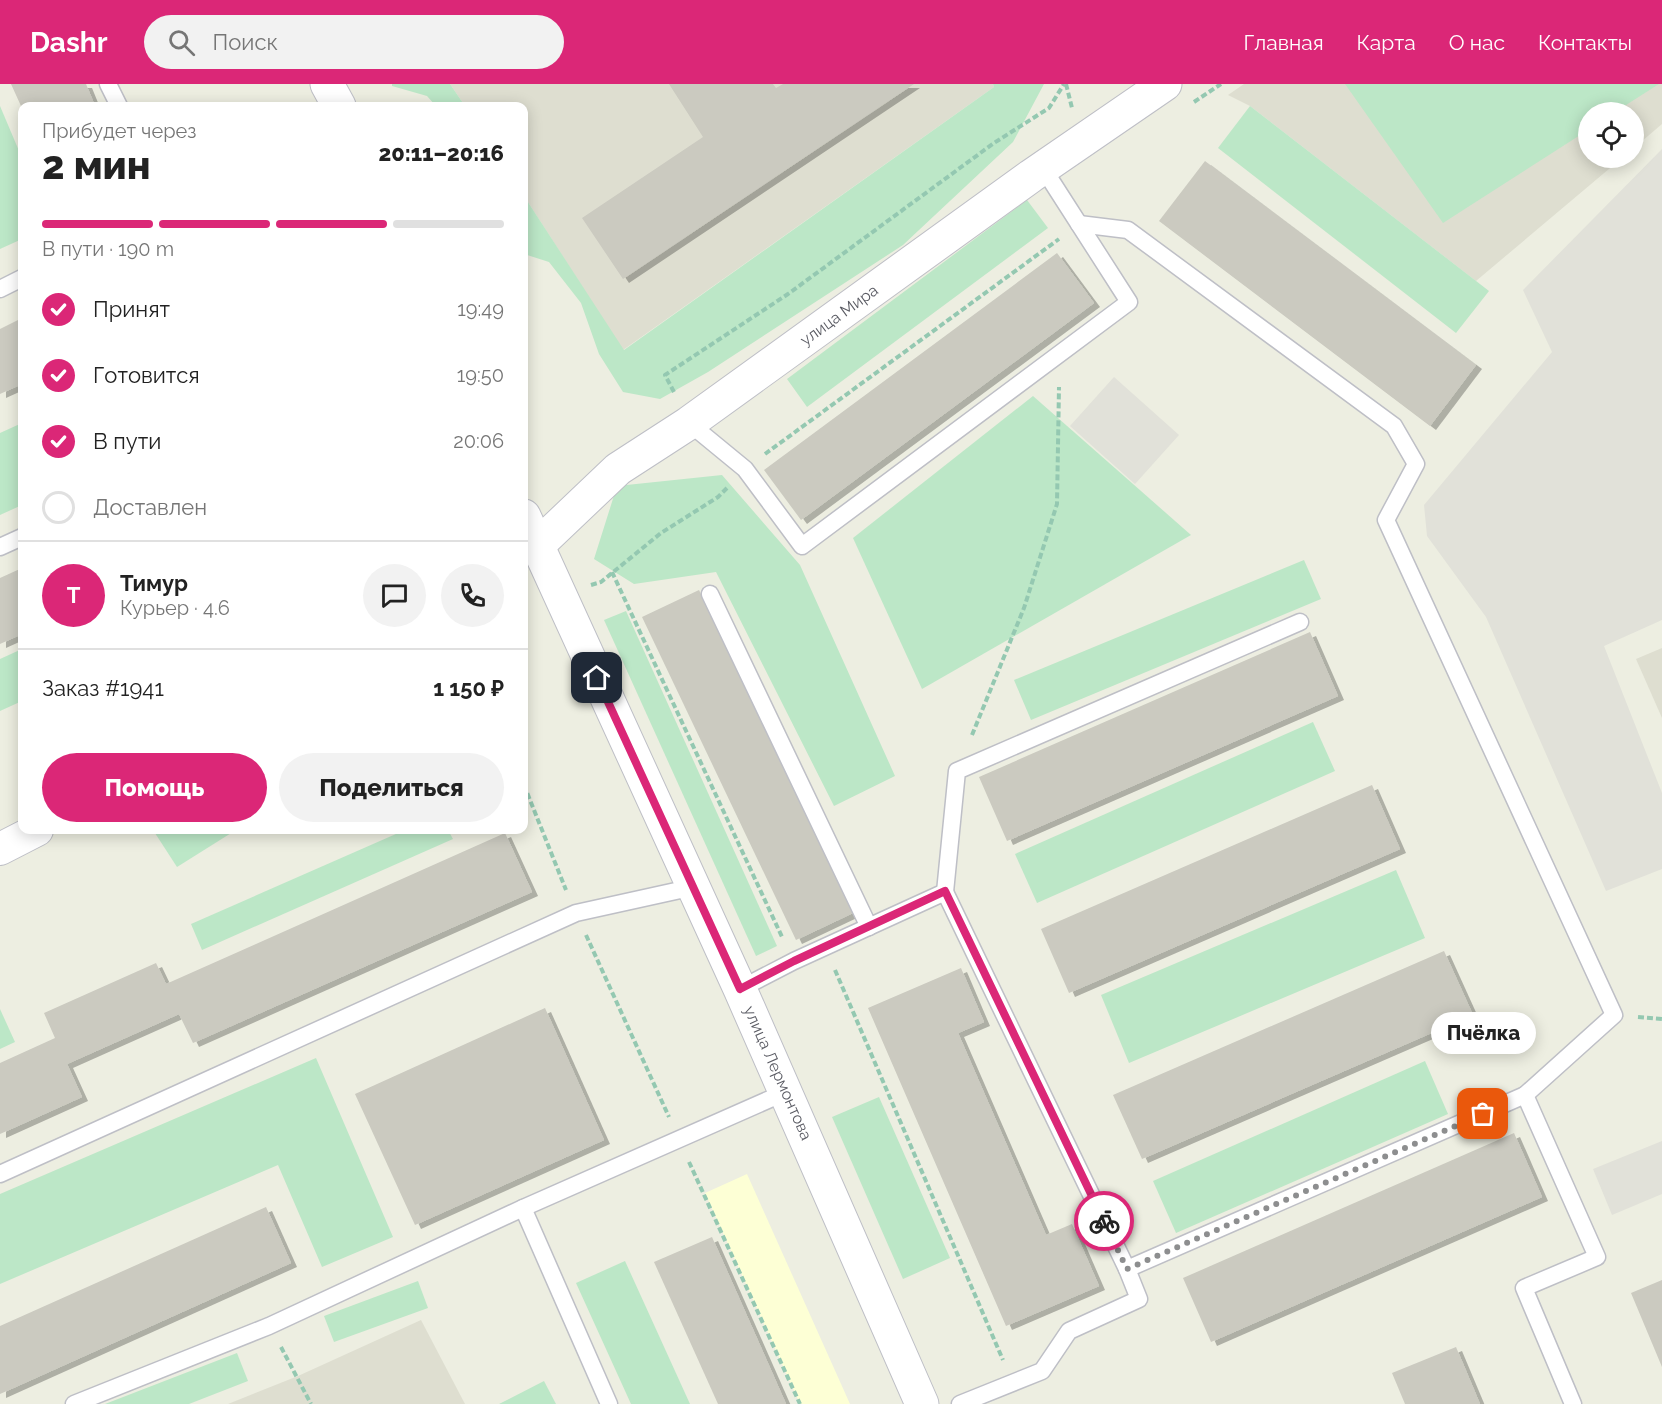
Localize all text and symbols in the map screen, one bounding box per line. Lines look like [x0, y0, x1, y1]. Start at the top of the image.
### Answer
search box [144, 15, 564, 69]
text: Dashr [30, 26, 108, 59]
icon: search [165, 26, 198, 59]
text: Поиск [213, 29, 278, 55]
text: Главная [1244, 30, 1324, 55]
text: Карта [1357, 30, 1416, 55]
text: О нас [1449, 30, 1505, 55]
text: Контакты [1538, 30, 1632, 55]
map controls [1578, 102, 1644, 168]
button: locate [1578, 102, 1644, 168]
text: Прибудет через [42, 119, 196, 143]
text: 20:11–20:16 [378, 140, 504, 166]
text: 2 мин [42, 142, 151, 188]
text: В пути · 190 m [42, 237, 174, 261]
street label: улица Мира [796, 280, 882, 350]
icon: check [42, 293, 75, 326]
text: Принят [93, 296, 170, 322]
text: 19:49 [457, 297, 504, 321]
icon: check [42, 359, 75, 392]
text: Готовится [93, 362, 200, 388]
text: 19:50 [457, 363, 504, 387]
icon: check [42, 425, 75, 458]
text: В пути [93, 428, 161, 454]
text: 20:06 [453, 429, 504, 453]
text: Доставлен [93, 494, 207, 520]
button: chat [363, 564, 426, 627]
button: phone [441, 564, 504, 627]
text: Тимур [120, 570, 188, 596]
text: Т [67, 582, 80, 608]
text: Курьер · 4.6 [120, 596, 230, 620]
pin [571, 652, 622, 703]
icon: home [580, 661, 613, 694]
text: Заказ #1941 [42, 675, 164, 701]
text: 1 150 ₽ [433, 675, 504, 701]
button: Помощь [42, 753, 267, 822]
button: Поделиться [279, 753, 504, 822]
street label: улица Лермонтова [740, 1003, 816, 1143]
callout: Пчёлка [1430, 1012, 1536, 1054]
text: Пчёлка [1447, 1021, 1520, 1045]
pin [1457, 1088, 1508, 1139]
icon: bag [1466, 1097, 1499, 1130]
courier [1074, 1191, 1134, 1251]
icon: bike [1088, 1205, 1121, 1238]

